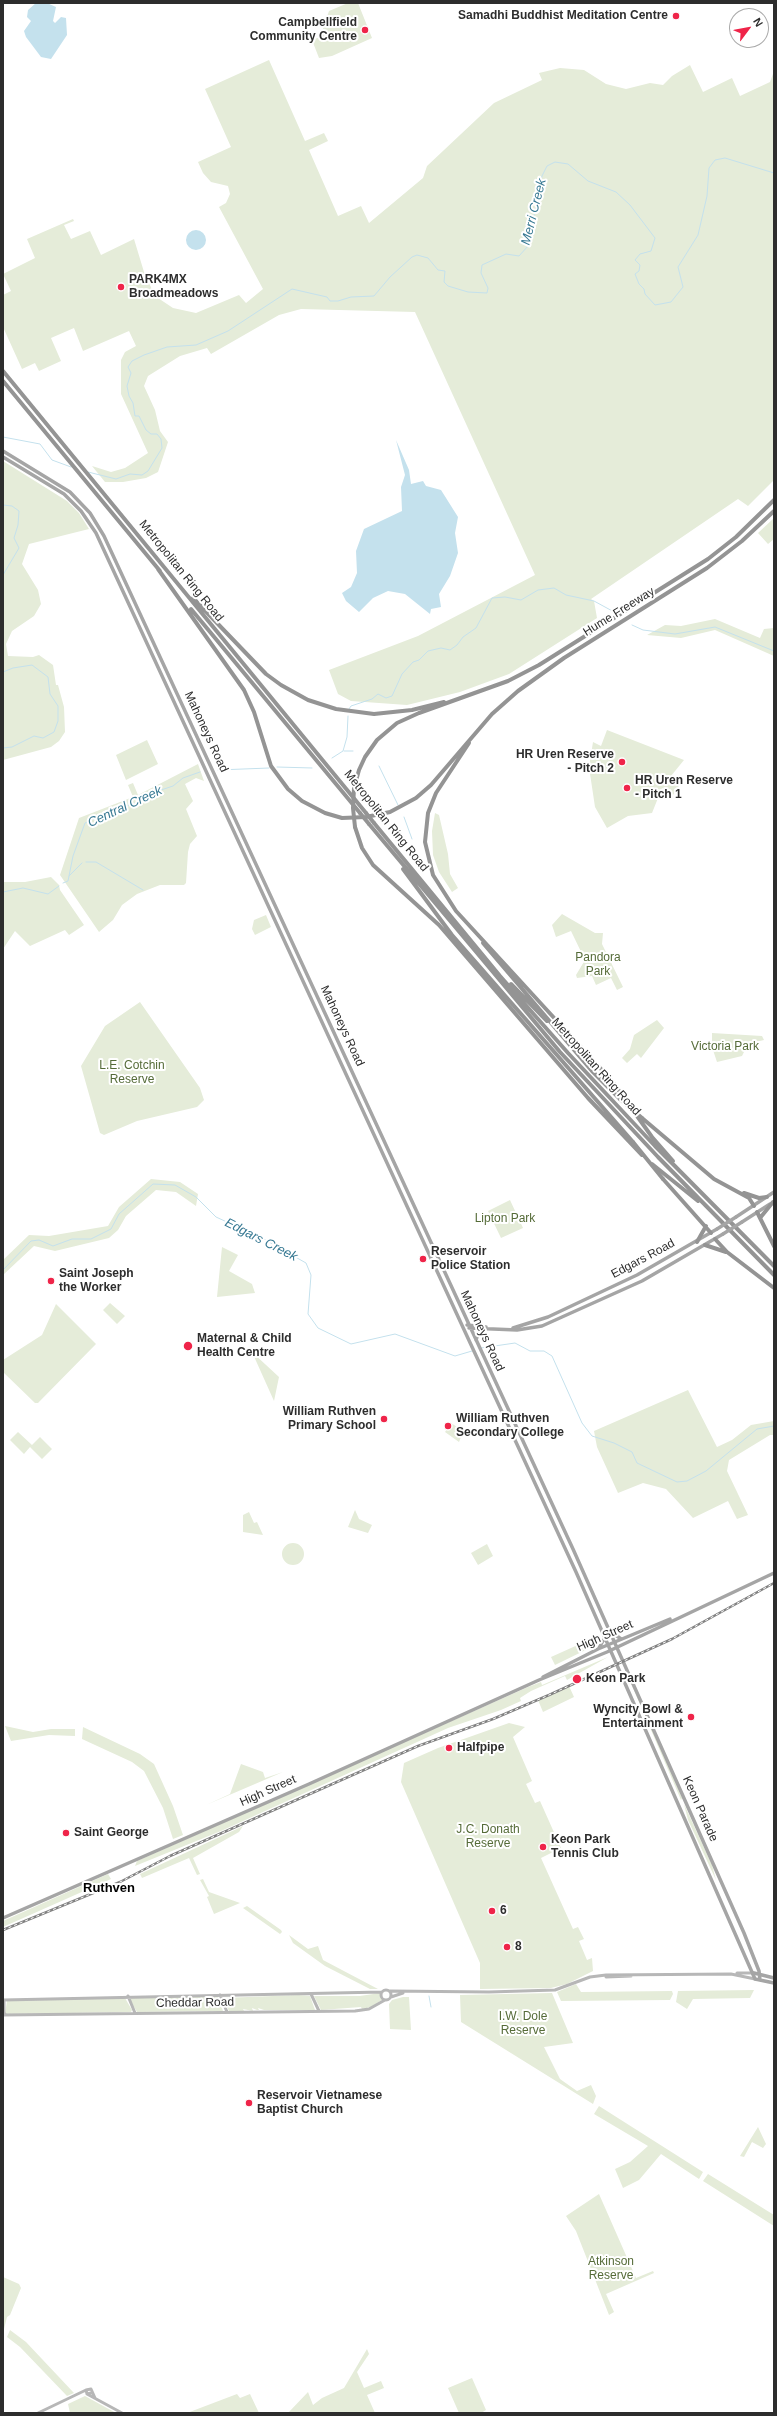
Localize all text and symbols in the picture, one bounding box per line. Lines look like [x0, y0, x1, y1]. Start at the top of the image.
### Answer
north arrow [729, 8, 769, 48]
place label: Samadhi Buddhist Meditation Centre [458, 9, 668, 23]
marker: Samadhi Buddhist Meditation Centre [671, 11, 681, 21]
place label: Campbellfield Community Centre [250, 16, 357, 44]
text: N [751, 16, 766, 29]
marker: Campbellfield Community Centre [360, 25, 370, 35]
water label: Merri Creek [518, 177, 550, 247]
place label: PARK4MX Broadmeadows [129, 273, 218, 301]
marker: PARK4MX Broadmeadows [116, 282, 126, 292]
street label: Metropolitan Ring Road [136, 517, 226, 625]
street label: Hume Freeway [581, 584, 657, 640]
street label: Mahoneys Road [181, 689, 231, 775]
place label: HR Uren Reserve - Pitch 2 [516, 748, 614, 776]
marker: HR Uren Reserve - Pitch 2 [617, 757, 627, 767]
street label: Metropolitan Ring Road [341, 767, 431, 875]
place label: HR Uren Reserve - Pitch 1 [635, 774, 733, 802]
water label: Central Creek [85, 783, 165, 831]
marker: HR Uren Reserve - Pitch 1 [622, 783, 632, 793]
park label: Pandora Park [575, 951, 621, 979]
street label: Mahoneys Road [317, 983, 367, 1069]
street label: Metropolitan Ring Road [548, 1015, 644, 1119]
park label: Victoria Park [691, 1040, 759, 1054]
park label: L.E. Cotchin Reserve [99, 1059, 165, 1087]
park label: Lipton Park [475, 1212, 535, 1226]
water label: Edgars Creek [222, 1215, 300, 1265]
street label: Edgars Road [609, 1236, 677, 1282]
place label: Reservoir Police Station [431, 1245, 510, 1273]
marker: Reservoir Police Station [418, 1254, 428, 1264]
place label: Saint Joseph the Worker [59, 1267, 134, 1295]
marker: Saint Joseph the Worker [46, 1276, 56, 1286]
street label: Mahoneys Road [457, 1288, 507, 1374]
place label: Maternal & Child Health Centre [197, 1332, 292, 1360]
marker: Maternal & Child Health Centre [182, 1340, 194, 1352]
place label: William Ruthven Primary School [283, 1405, 376, 1433]
place label: William Ruthven Secondary College [456, 1412, 564, 1440]
marker: William Ruthven Primary School [379, 1414, 389, 1424]
marker: William Ruthven Secondary College [443, 1421, 453, 1431]
street label: High Street [575, 1617, 635, 1655]
place label: Keon Park [586, 1672, 645, 1686]
marker: Keon Park [571, 1673, 583, 1685]
place label: Wyncity Bowl & Entertainment [593, 1703, 683, 1731]
marker: Wyncity Bowl & Entertainment [686, 1712, 696, 1722]
place label: Halfpipe [457, 1741, 504, 1755]
marker: Halfpipe [444, 1743, 454, 1753]
street label: High Street [238, 1772, 298, 1810]
street label: Keon Parade [679, 1774, 721, 1844]
park label: J.C. Donath Reserve [456, 1823, 520, 1851]
place label: Saint George [74, 1826, 149, 1840]
marker: Saint George [61, 1828, 71, 1838]
place label: Keon Park Tennis Club [551, 1833, 619, 1861]
marker: Keon Park Tennis Club [538, 1842, 548, 1852]
district label: Ruthven [83, 1880, 135, 1896]
place label: 6 [500, 1904, 507, 1918]
marker: 6 [487, 1906, 497, 1916]
place label: 8 [515, 1940, 522, 1954]
marker: 8 [502, 1942, 512, 1952]
street label: Cheddar Road [156, 1995, 234, 2011]
park label: I.W. Dole Reserve [499, 2010, 547, 2038]
place label: Reservoir Vietnamese Baptist Church [257, 2089, 382, 2117]
marker: Reservoir Vietnamese Baptist Church [244, 2098, 254, 2108]
park label: Atkinson Reserve [588, 2255, 634, 2283]

